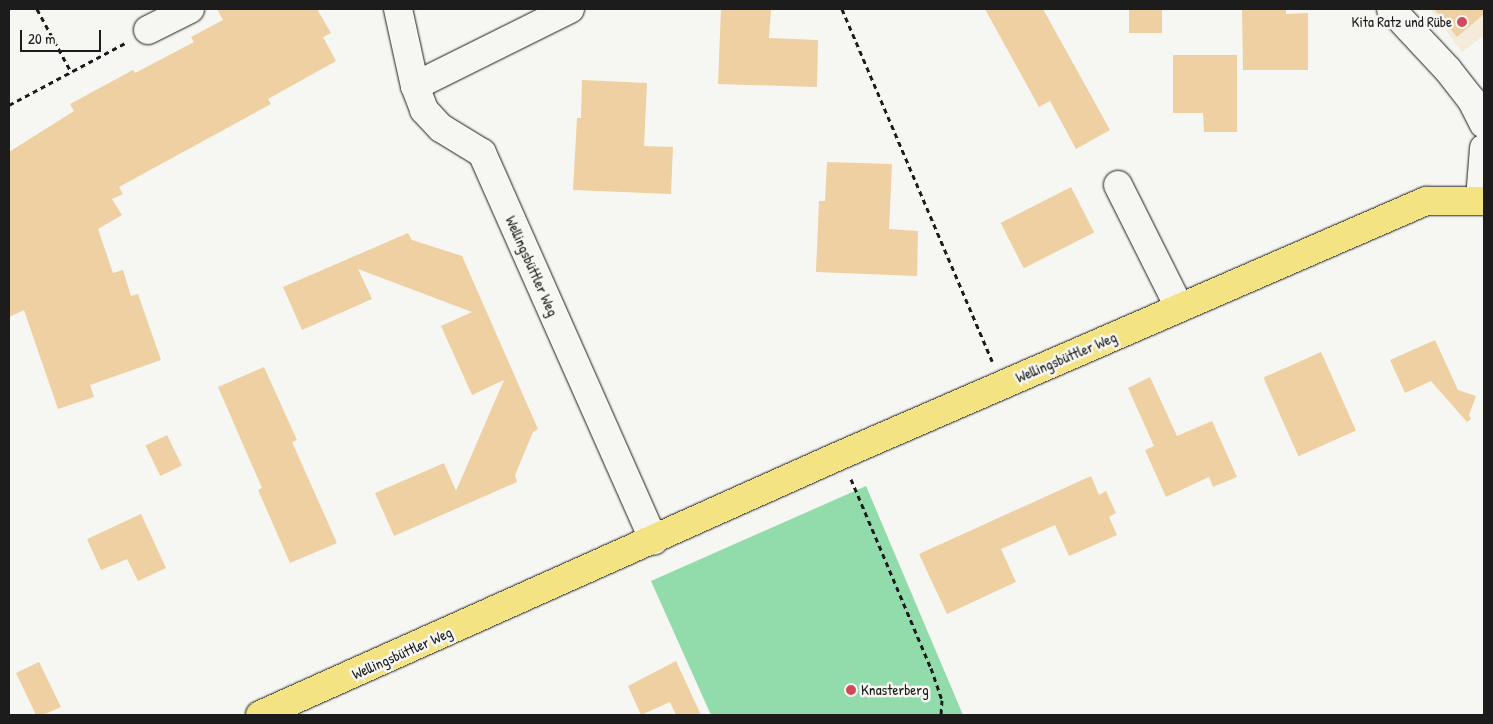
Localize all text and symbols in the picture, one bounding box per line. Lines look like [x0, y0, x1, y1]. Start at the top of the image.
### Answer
place label: Kita Ratz und Rübe [1352, 13, 1452, 31]
marker: Kita Ratz und Rübe [1456, 16, 1468, 28]
scale bar [22, 20, 104, 52]
text: 20 m [28, 28, 55, 49]
street label: Wellingsbüttler Weg [502, 213, 562, 319]
street label: Wellingsbüttler Weg [1013, 328, 1119, 386]
street label: Wellingsbüttler Weg [349, 623, 455, 683]
place label: Knasterberg [861, 681, 929, 699]
marker: Knasterberg [845, 684, 857, 696]

